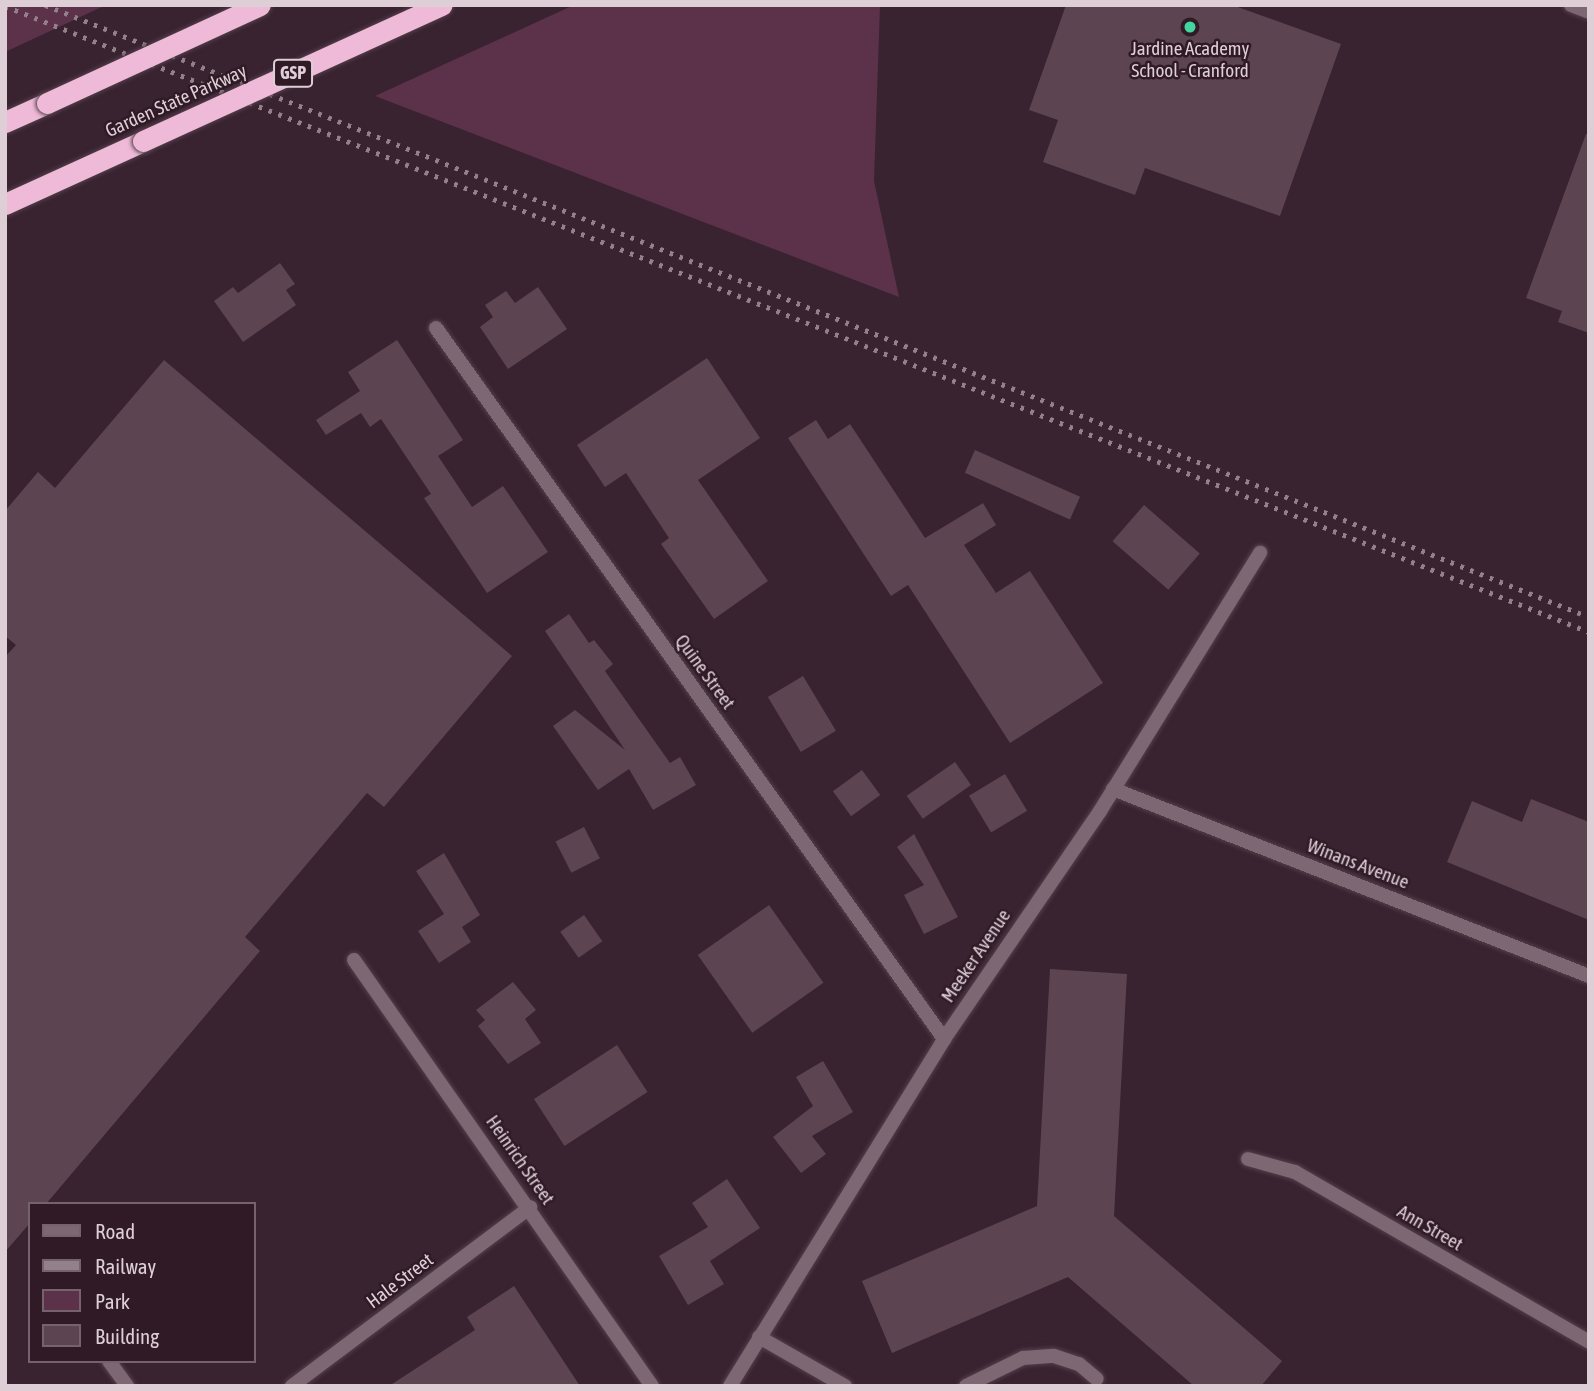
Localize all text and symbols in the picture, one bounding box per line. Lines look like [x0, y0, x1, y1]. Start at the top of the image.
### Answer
marker: Jardine Academy School - Cranford [1182, 19, 1198, 35]
place label: Jardine Academy School - Cranford [1131, 38, 1249, 82]
road number: GSP [272, 58, 314, 88]
street label: Garden State Parkway [102, 60, 250, 142]
street label: Quine Street [670, 630, 740, 714]
street label: Winans Avenue [1304, 834, 1412, 894]
street label: Meeker Avenue [937, 905, 1015, 1007]
street label: Heinrich Street [481, 1111, 559, 1209]
street label: Ann Street [1393, 1200, 1467, 1256]
legend [28, 1202, 256, 1363]
text: Road [95, 1219, 135, 1243]
street label: Hale Street [362, 1249, 438, 1313]
text: Railway [95, 1254, 156, 1278]
text: Park [95, 1289, 130, 1313]
text: Building [95, 1324, 159, 1348]

